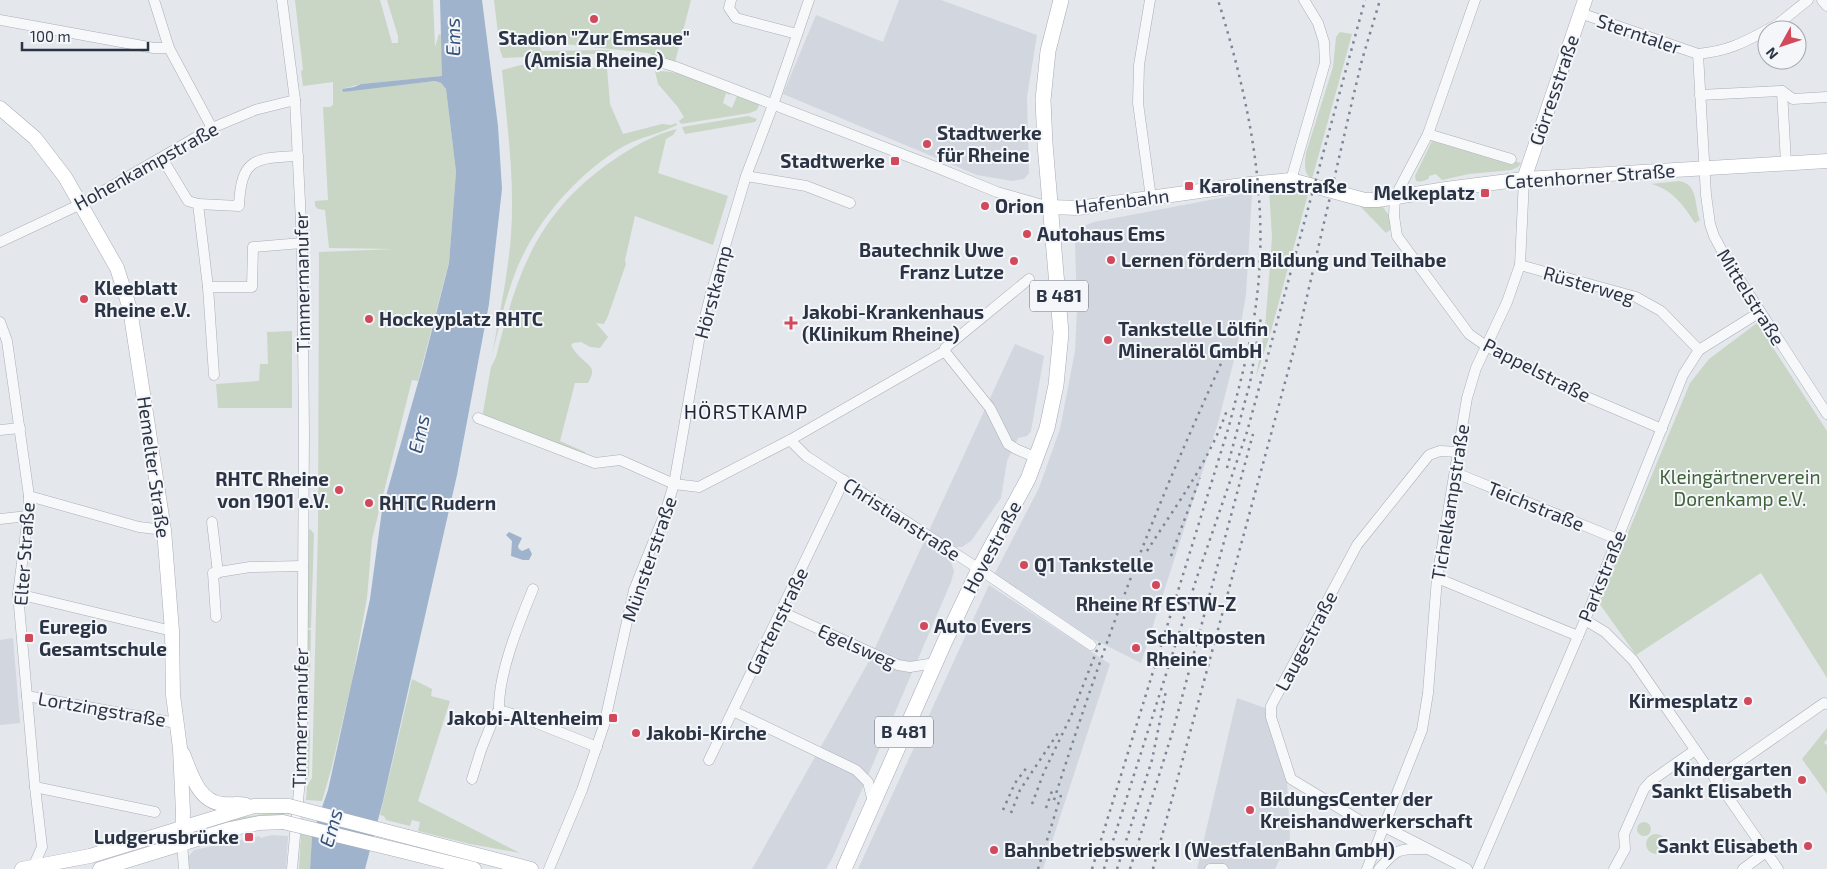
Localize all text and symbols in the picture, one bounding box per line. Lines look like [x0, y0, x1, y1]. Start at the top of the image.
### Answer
street label: Sterntaler [1594, 8, 1685, 59]
marker: Stadion "Zur Emsaue" (Amisia Rheine) [588, 13, 600, 25]
water label: Ems [440, 17, 464, 57]
scale bar [22, 20, 149, 52]
north arrow [1757, 20, 1807, 70]
place label: Stadion "Zur Emsaue" (Amisia Rheine) [498, 26, 690, 71]
text: 100 m [30, 27, 71, 45]
street label: Görresstraße [1524, 31, 1583, 148]
text: N [1762, 44, 1781, 63]
street label: Hohenkampstraße [70, 116, 222, 215]
place label: Stadtwerke für Rheine [937, 121, 1042, 166]
marker: Stadtwerke für Rheine [921, 138, 933, 150]
place label: Stadtwerke [780, 149, 885, 172]
marker: Stadtwerke [889, 155, 901, 167]
street label: Catenhorner Straße [1504, 158, 1676, 193]
place label: Karolinenstraße [1199, 174, 1347, 197]
marker: Karolinenstraße [1183, 180, 1195, 192]
place label: Melkeplatz [1373, 181, 1475, 204]
street label: Hafenbahn [1074, 183, 1170, 218]
marker: Melkeplatz [1479, 187, 1491, 199]
place label: Orion [995, 194, 1044, 217]
marker: Orion [979, 200, 991, 212]
street label: Timmermanufer [289, 211, 314, 353]
place label: Autohaus Ems [1037, 222, 1165, 245]
marker: Autohaus Ems [1021, 228, 1033, 240]
place label: Bautechnik Uwe Franz Lutze [859, 238, 1004, 283]
street label: Hörstkamp [689, 243, 736, 341]
street label: Mittelstraße [1713, 244, 1790, 349]
place label: Lernen fördern Bildung und Teilhabe [1121, 248, 1447, 271]
marker: Lernen fördern Bildung und Teilhabe [1105, 254, 1117, 266]
marker: Bautechnik Uwe Franz Lutze [1008, 255, 1020, 267]
street label: Rüsterweg [1541, 261, 1638, 309]
place label: Kleeblatt Rheine e.V. [94, 276, 191, 321]
road number: B 481 [1030, 280, 1088, 312]
marker: Kleeblatt Rheine e.V. [78, 293, 90, 305]
place label: Jakobi-Krankenhaus (Klinikum Rheine) [802, 300, 984, 345]
place label: Hockeyplatz RHTC [379, 307, 543, 331]
marker: Hockeyplatz RHTC [363, 313, 375, 325]
marker: Jakobi-Krankenhaus (Klinikum Rheine) [784, 316, 798, 330]
place label: Tankstelle Lölfin Mineralöl GmbH [1118, 317, 1268, 362]
street label: Pappelstraße [1480, 333, 1595, 406]
marker: Tankstelle Lölfin Mineralöl GmbH [1102, 334, 1114, 346]
street label: Hemelter Straße [133, 395, 176, 539]
district label: HÖRSTKAMP [684, 399, 808, 423]
water label: Ems [402, 412, 434, 455]
street label: Tichelkampstraße [1426, 422, 1473, 582]
park label: Kleingärtnerverein Dorenkamp e.V. [1660, 465, 1820, 510]
place label: RHTC Rheine von 1901 e.V. [215, 467, 329, 512]
street label: Christianstraße [839, 472, 965, 565]
street label: Teichstraße [1485, 476, 1588, 535]
marker: RHTC Rheine von 1901 e.V. [333, 484, 345, 496]
place label: RHTC Rudern [379, 491, 496, 514]
street label: Münsterstraße [616, 493, 681, 625]
marker: RHTC Rudern [363, 497, 375, 509]
street label: Hovestraße [958, 497, 1026, 597]
street label: Elter Straße [8, 501, 39, 607]
street label: Parkstraße [1573, 527, 1630, 625]
place label: Q1 Tankstelle [1034, 553, 1154, 577]
marker: Q1 Tankstelle [1018, 559, 1030, 571]
street label: Gartenstraße [741, 563, 812, 678]
marker: Rheine Rf ESTW-Z [1150, 579, 1162, 591]
street label: Laugestraße [1270, 587, 1341, 695]
place label: Rheine Rf ESTW-Z [1076, 592, 1236, 615]
place label: Auto Evers [934, 614, 1031, 637]
place label: Euregio Gesamtschule [39, 615, 167, 660]
street label: Egelsweg [815, 618, 900, 673]
marker: Auto Evers [918, 620, 930, 632]
place label: Schaltposten Rheine [1146, 625, 1265, 670]
marker: Euregio Gesamtschule [23, 632, 35, 644]
marker: Schaltposten Rheine [1130, 642, 1142, 654]
street label: Timmermanufer [287, 647, 312, 789]
street label: Lortzingstraße [36, 686, 168, 731]
place label: Kirmesplatz [1629, 689, 1738, 712]
marker: Kirmesplatz [1742, 695, 1754, 707]
place label: Jakobi-Altenheim [447, 706, 603, 729]
marker: Jakobi-Altenheim [607, 712, 619, 724]
road number: B 481 [875, 716, 933, 748]
place label: Jakobi-Kirche [646, 721, 767, 744]
marker: Jakobi-Kirche [630, 727, 642, 739]
place label: Kindergarten Sankt Elisabeth [1652, 757, 1792, 802]
marker: Kindergarten Sankt Elisabeth [1796, 774, 1808, 786]
place label: BildungsCenter der Kreishandwerkerschaft [1260, 787, 1473, 832]
marker: BildungsCenter der Kreishandwerkerschaft [1244, 804, 1256, 816]
water label: Ems [313, 806, 347, 850]
place label: Ludgerusbrücke [94, 825, 239, 848]
marker: Ludgerusbrücke [243, 831, 255, 843]
place label: Sankt Elisabeth [1658, 834, 1798, 857]
place label: Bahnbetriebswerk I (WestfalenBahn GmbH) [1004, 838, 1395, 861]
marker: Sankt Elisabeth [1802, 840, 1814, 852]
marker: Bahnbetriebswerk I (WestfalenBahn GmbH) [988, 844, 1000, 856]

